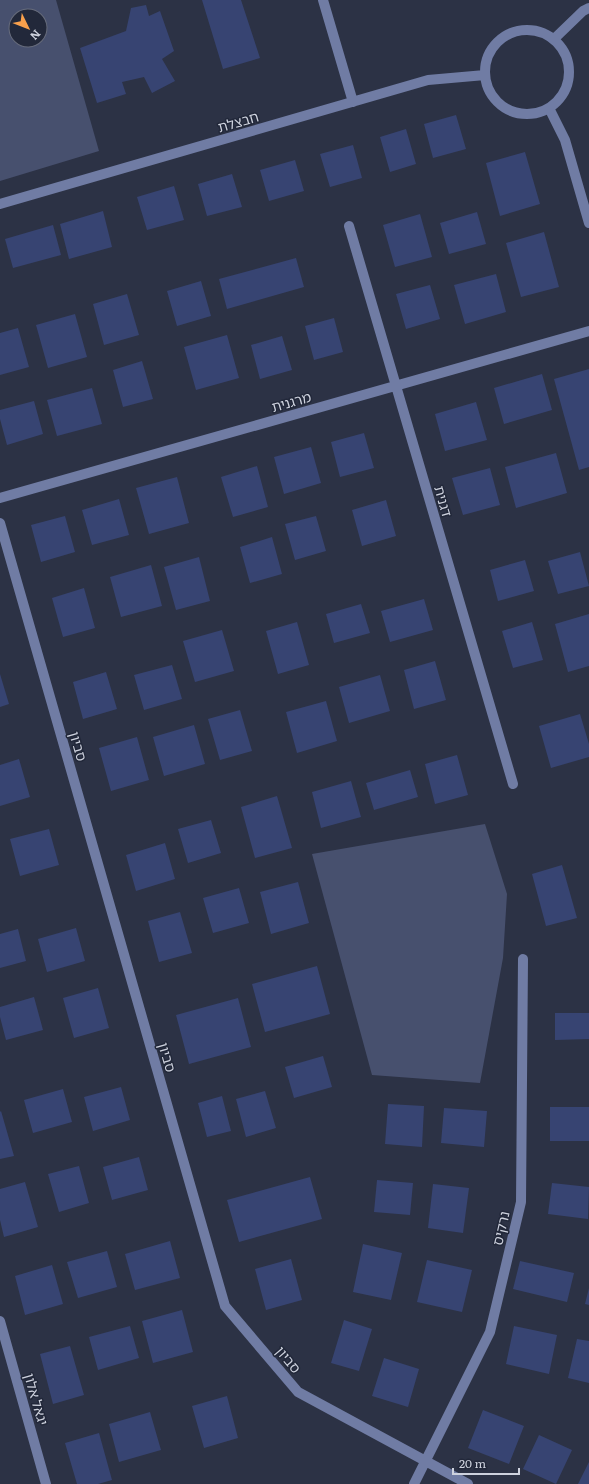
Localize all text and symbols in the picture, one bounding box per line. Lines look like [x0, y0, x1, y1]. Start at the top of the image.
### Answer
north arrow [8, 8, 48, 48]
text: N [27, 27, 45, 44]
street label: חבצלת [215, 106, 261, 136]
street label: מרגנית [269, 386, 313, 416]
street label: דגנית [430, 483, 458, 519]
street label: סביון [65, 729, 93, 763]
street label: סביון [154, 1040, 182, 1074]
street label: נרקיס [486, 1209, 514, 1247]
street label: סביון [272, 1341, 306, 1377]
street label: יגאל אלון [20, 1371, 54, 1427]
scale bar [453, 1450, 519, 1476]
text: 20 m [459, 1454, 486, 1472]

